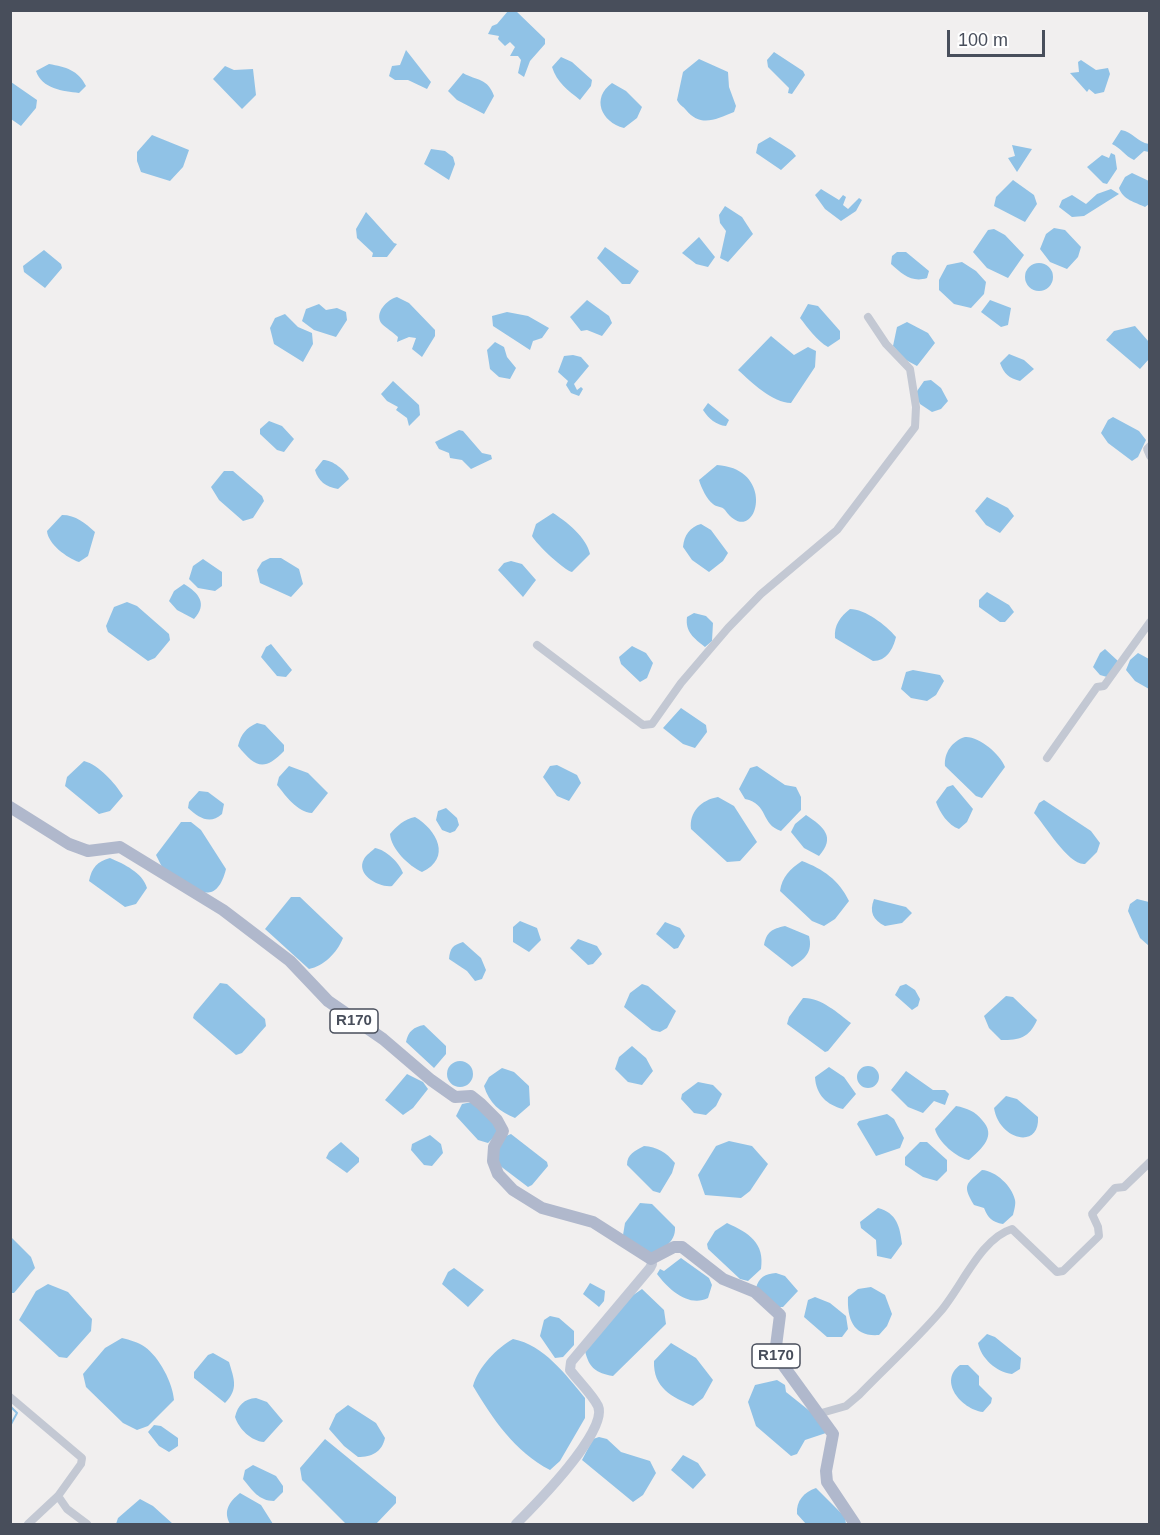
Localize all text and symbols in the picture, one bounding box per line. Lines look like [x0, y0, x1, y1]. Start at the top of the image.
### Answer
scale bar [950, 18, 1048, 56]
text: 100 m [958, 30, 1008, 50]
road number: R170 [330, 1009, 378, 1033]
road number: R170 [752, 1344, 800, 1368]

